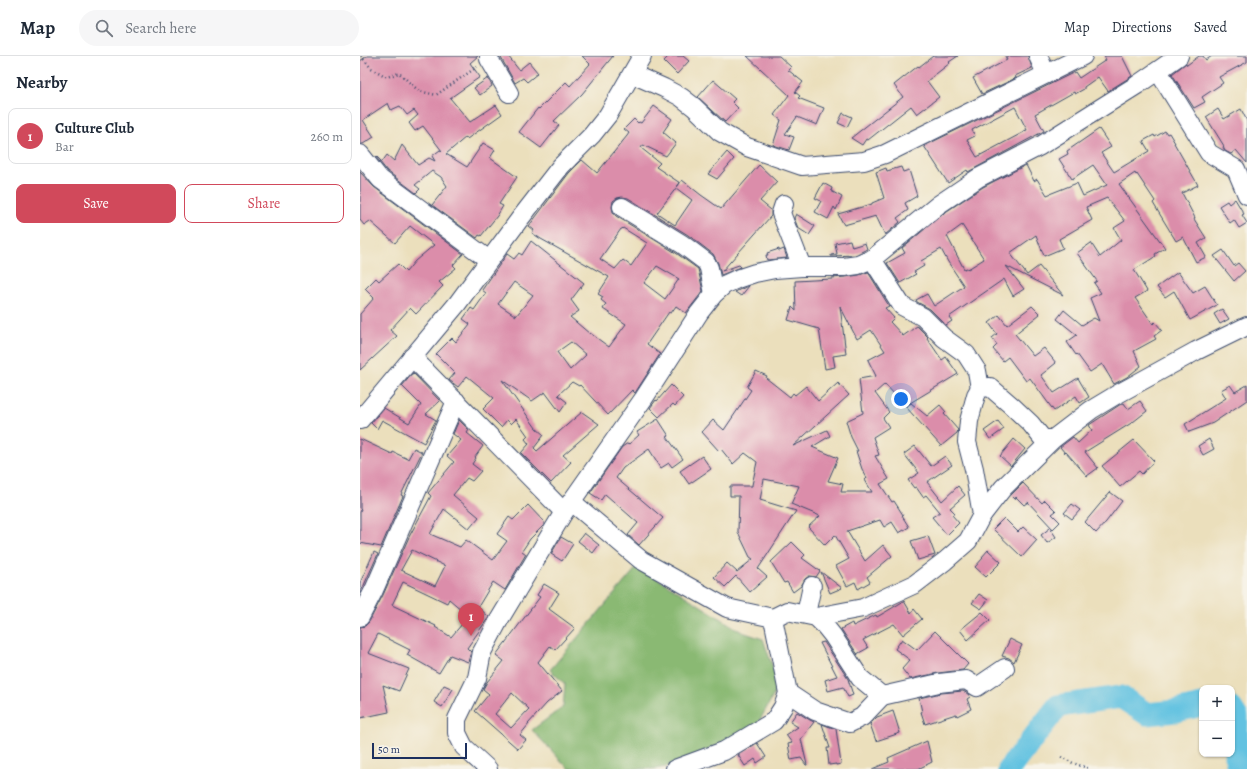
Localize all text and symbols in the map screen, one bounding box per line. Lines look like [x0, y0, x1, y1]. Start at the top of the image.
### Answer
search box [79, 10, 359, 46]
text: Map [20, 15, 55, 41]
icon: search [93, 17, 115, 39]
text: Search here [125, 18, 197, 38]
text: Map [1064, 18, 1090, 37]
text: Directions [1112, 18, 1172, 37]
text: Saved [1194, 18, 1227, 37]
text: Nearby [16, 71, 67, 94]
text: Culture Club [55, 118, 134, 138]
text: 1 [28, 128, 32, 145]
text: 260 m [310, 128, 343, 145]
text: Bar [55, 138, 74, 155]
button: Save [16, 184, 176, 223]
button: Share [184, 184, 344, 223]
your location [891, 389, 911, 409]
pin: 1 [458, 603, 484, 636]
map controls [1199, 685, 1235, 757]
button: + [1199, 685, 1235, 721]
button: − [1199, 721, 1235, 757]
scale bar [372, 741, 467, 760]
text: 50 m [378, 742, 400, 757]

